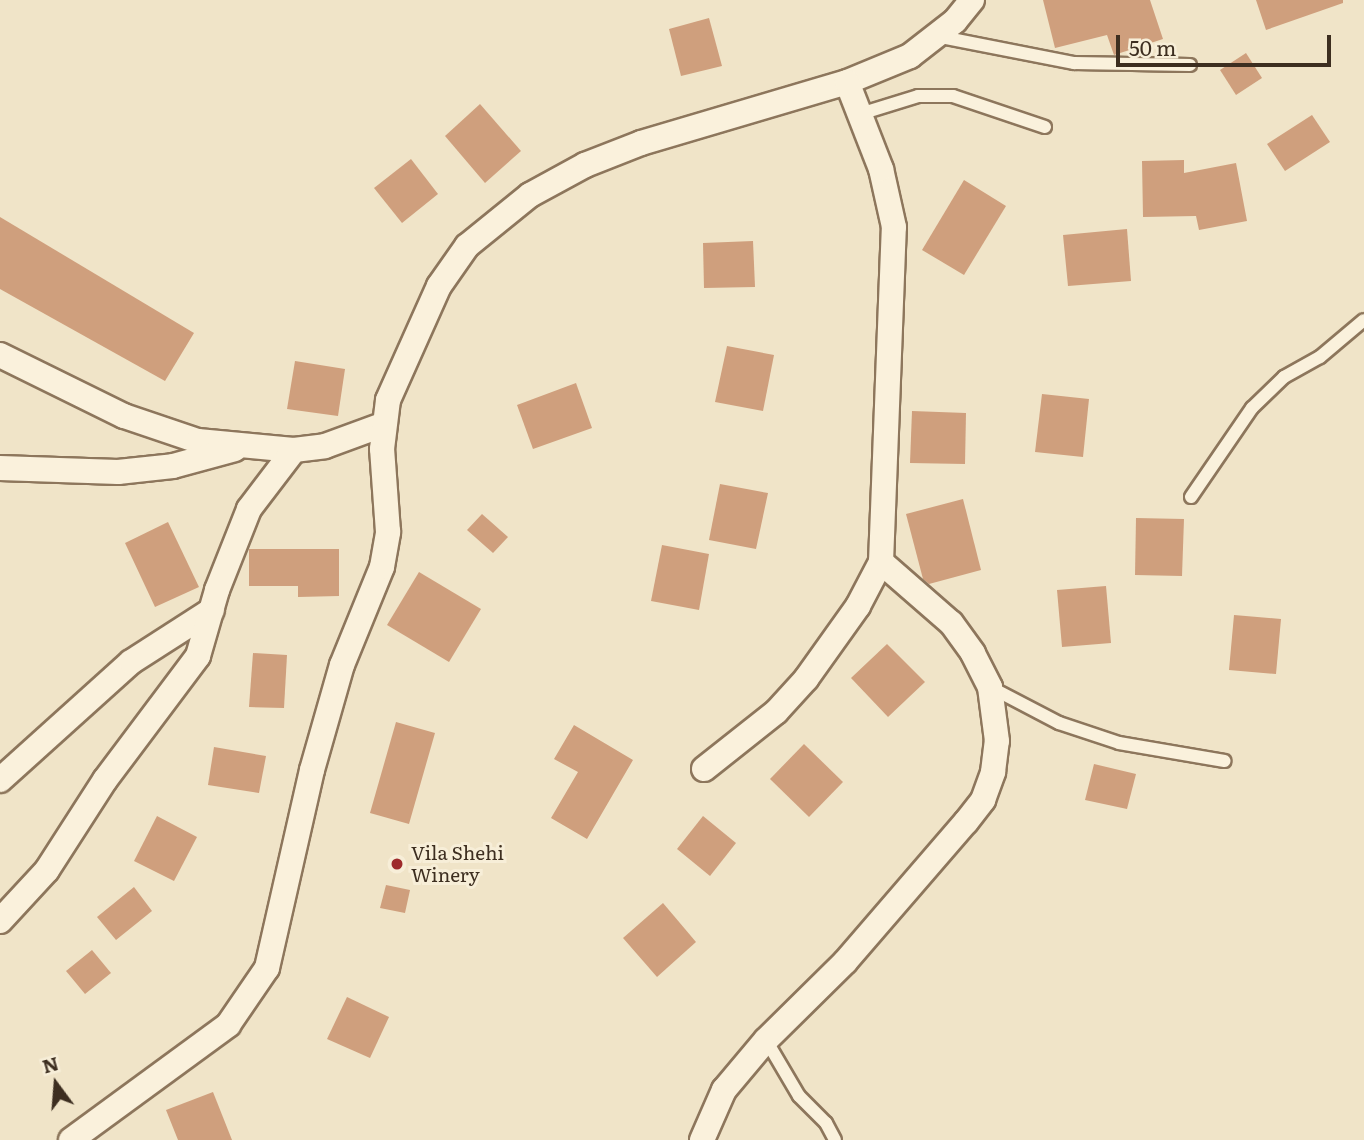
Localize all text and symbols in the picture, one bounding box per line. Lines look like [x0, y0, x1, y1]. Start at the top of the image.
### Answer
scale bar [1119, 21, 1334, 65]
text: 50 m [1129, 31, 1176, 62]
place label: Vila Shehi Winery [411, 842, 504, 886]
marker: Vila Shehi Winery [389, 856, 405, 872]
text: N [39, 1048, 62, 1079]
north arrow [21, 1049, 91, 1119]

